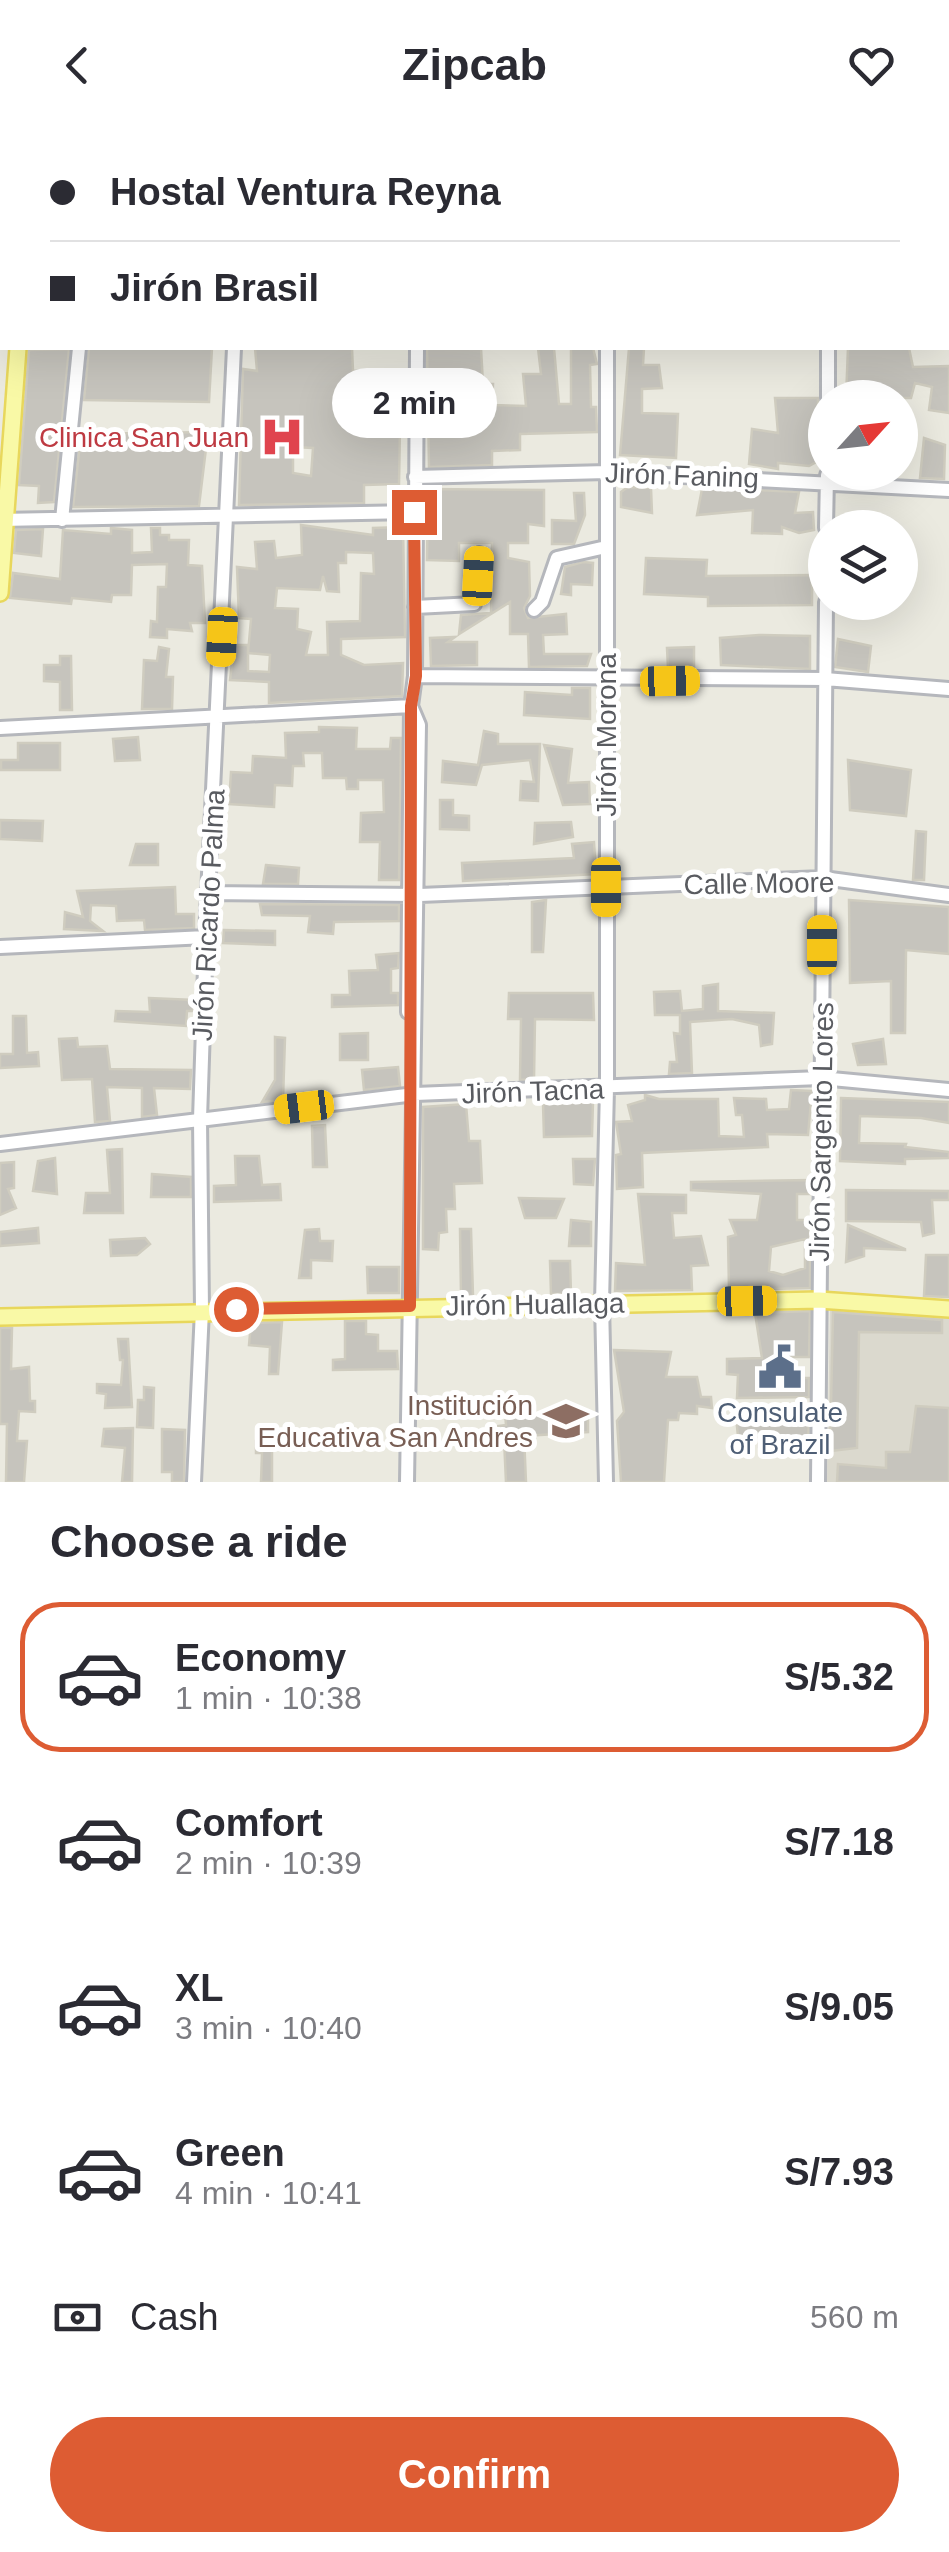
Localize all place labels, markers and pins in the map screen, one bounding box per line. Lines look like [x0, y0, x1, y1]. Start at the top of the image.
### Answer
hospital icon: Clinica San Juan [258, 413, 306, 461]
place label: Clinica San Juan [39, 422, 249, 453]
public building icon: Consulate of Brazil [756, 1343, 804, 1391]
place label: Institución Educativa San Andres [257, 1390, 533, 1453]
school or university icon: Institución Educativa San Andres [542, 1397, 590, 1445]
place label: Consulate of Brazil [717, 1397, 843, 1460]

